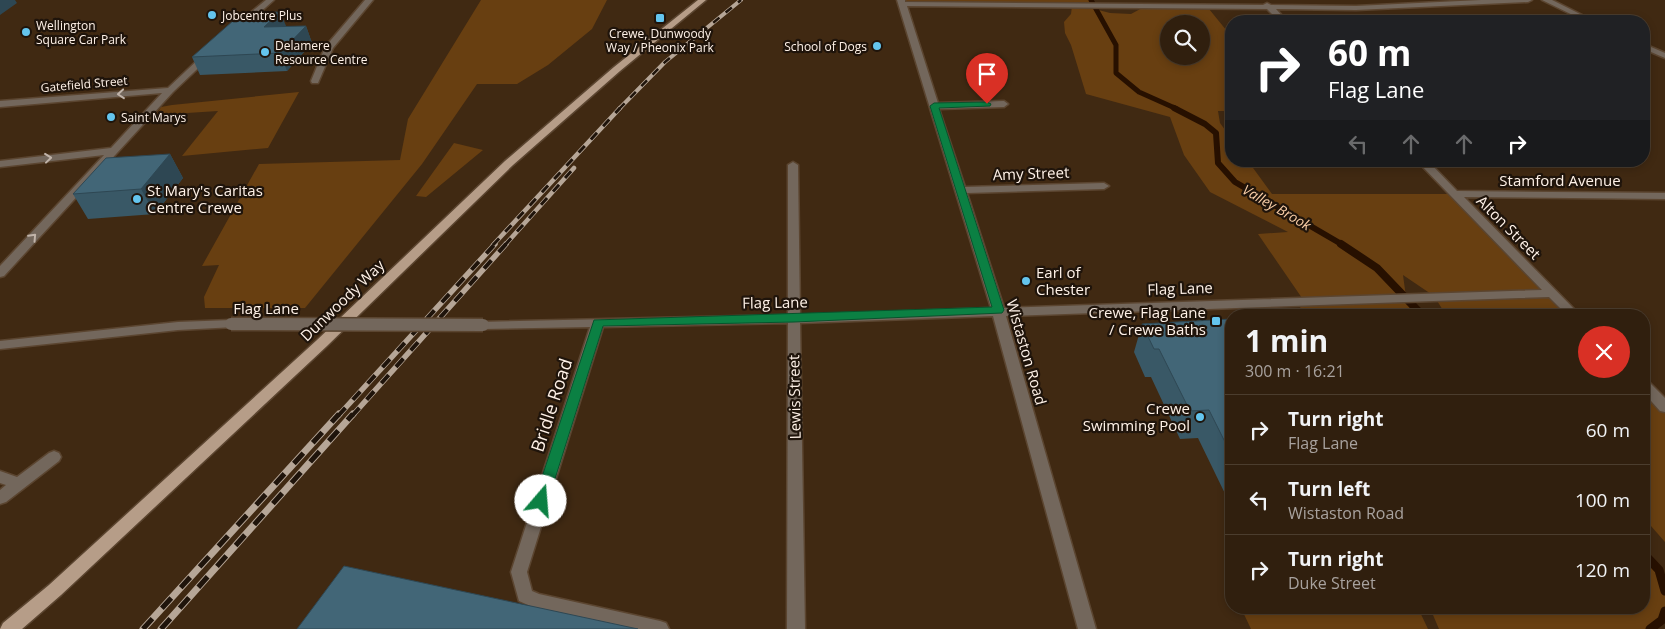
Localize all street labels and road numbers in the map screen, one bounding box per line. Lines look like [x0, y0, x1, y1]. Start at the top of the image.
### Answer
street label: Gatefield Street [40, 72, 128, 96]
street label: Amy Street [992, 162, 1070, 184]
street label: Stamford Avenue [1499, 170, 1621, 190]
street label: Alton Street [1473, 191, 1545, 263]
street label: Dunwoody Way [296, 255, 389, 345]
street label: Flag Lane [1147, 277, 1213, 299]
street label: Flag Lane [742, 291, 808, 313]
street label: Wistaston Road [1002, 297, 1052, 407]
street label: Flag Lane [233, 298, 299, 318]
street label: Bridle Road [525, 355, 577, 455]
street label: Lewis Street [783, 355, 805, 439]

